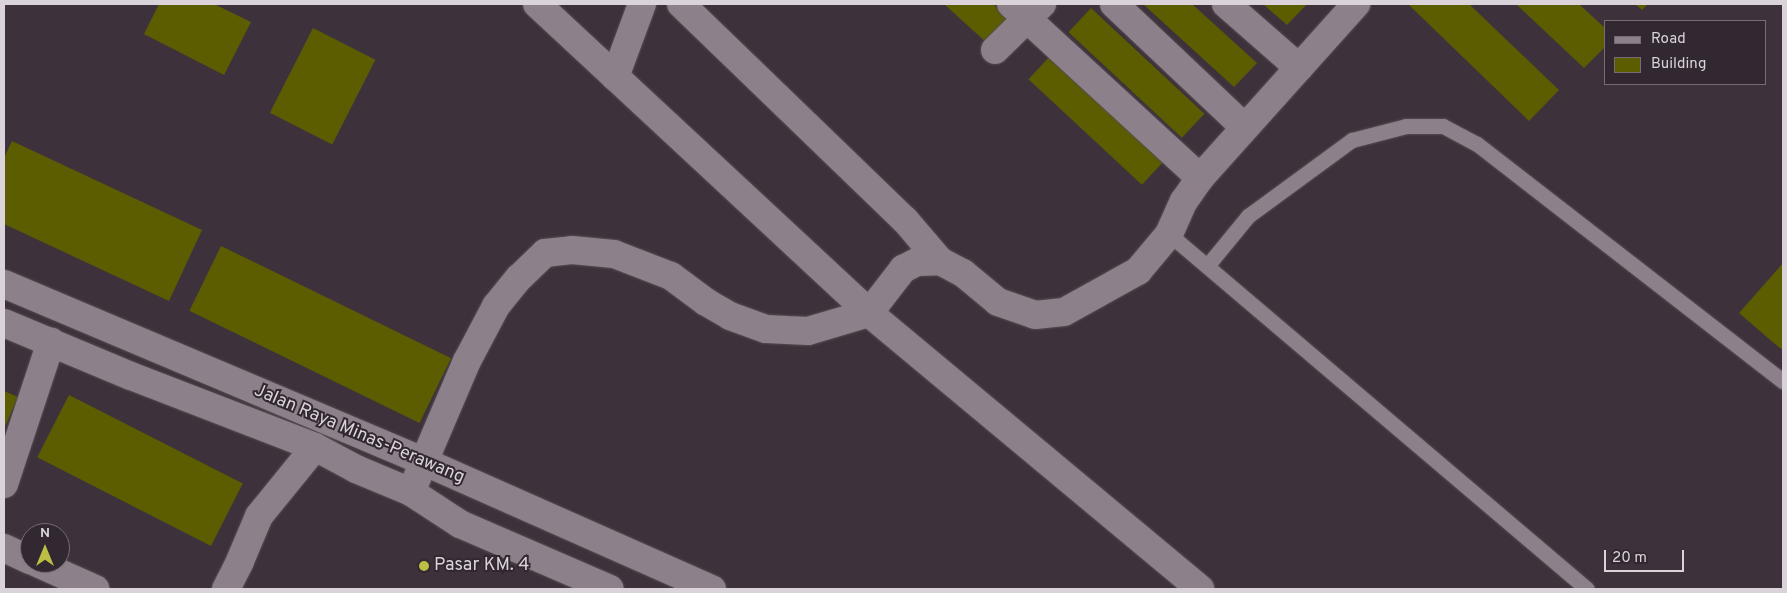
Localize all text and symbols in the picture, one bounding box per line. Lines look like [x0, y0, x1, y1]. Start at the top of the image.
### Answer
legend [1604, 20, 1767, 85]
text: Road [1651, 30, 1686, 49]
text: Building [1651, 55, 1706, 74]
street label: Jalan Raya Minas-Perawang [251, 381, 467, 489]
north arrow [20, 523, 70, 573]
text: N [40, 525, 50, 542]
scale bar [1607, 540, 1687, 572]
text: 20 m [1612, 549, 1647, 568]
place label: Pasar KM. 4 [434, 555, 529, 577]
marker: Pasar KM. 4 [418, 560, 430, 572]

